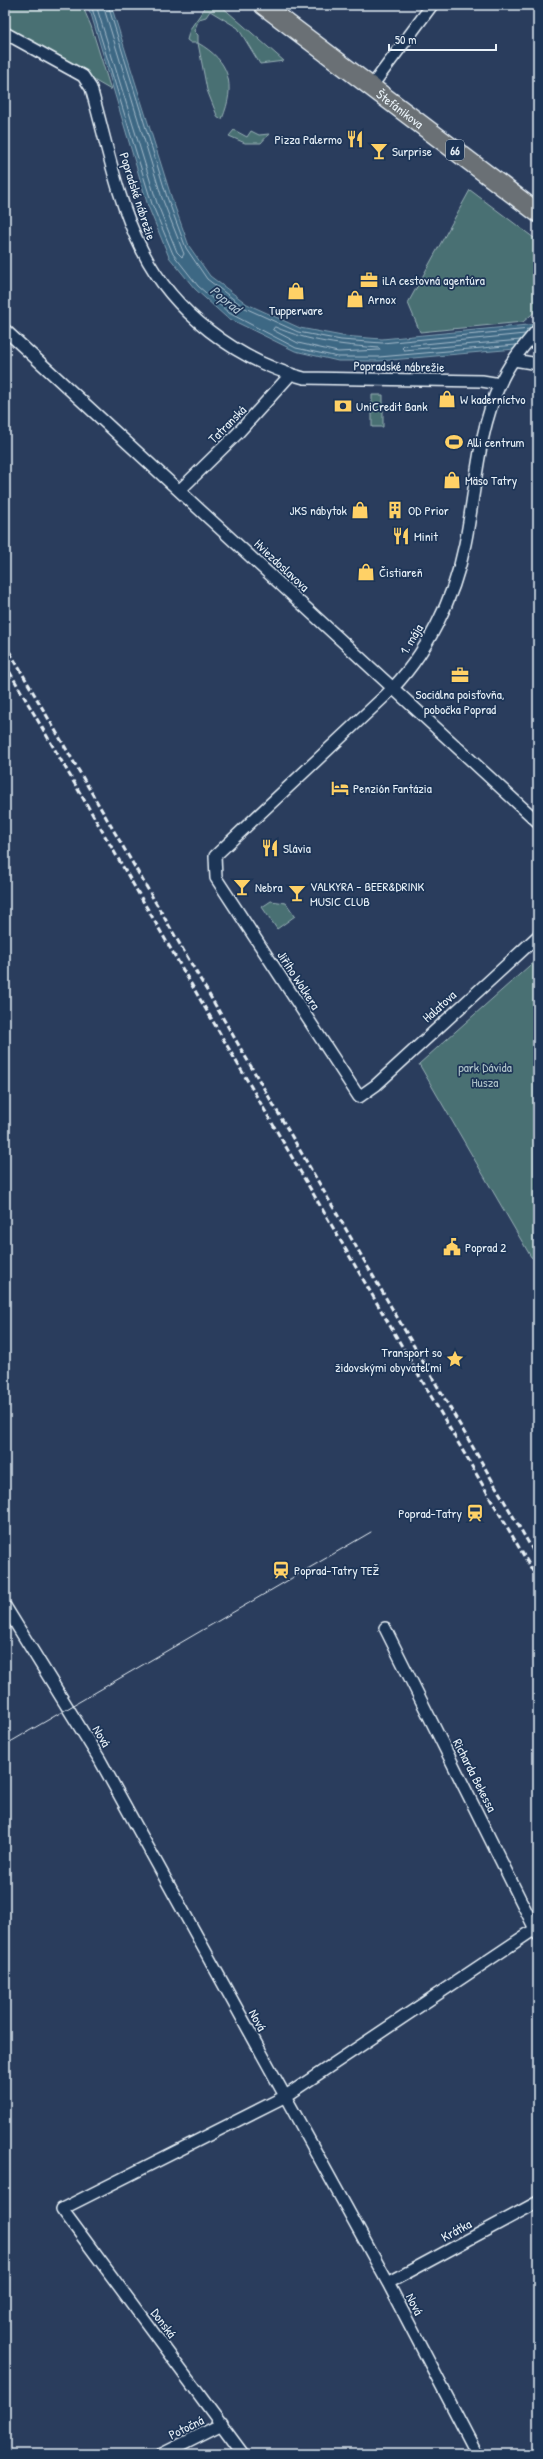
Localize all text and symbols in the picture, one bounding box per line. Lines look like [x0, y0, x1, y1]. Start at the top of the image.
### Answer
scale bar [389, 26, 496, 52]
text: 50 m [395, 31, 416, 48]
street label: Štefánikova [373, 85, 428, 133]
restaurant icon: Pizza Palermo [345, 129, 365, 149]
place label: Pizza Palermo [275, 130, 342, 148]
road number: 66 [446, 140, 464, 160]
bar icon: Surprise [369, 141, 389, 161]
place label: Surprise [392, 142, 432, 160]
street label: Popradské nábrežie [115, 150, 161, 242]
office icon: iLA cestovná agentúra [359, 270, 379, 290]
place label: iLA cestovná agentúra [382, 271, 485, 289]
water label: Poprad [206, 281, 247, 320]
shop icon: Tupperware [286, 281, 306, 301]
shop icon: Arnox [345, 289, 365, 309]
place label: Arnox [368, 290, 396, 308]
place label: Tupperware [269, 301, 323, 319]
street label: Popradské nábrežie [353, 356, 445, 376]
shop icon: W kaderníctvo [437, 389, 457, 409]
place label: W kaderníctvo [460, 390, 525, 408]
bank icon: UniCredit Bank [333, 396, 353, 416]
place label: UniCredit Bank [356, 397, 428, 415]
street label: Tatranská [204, 401, 250, 447]
sports icon: Alli centrum [444, 432, 464, 452]
place label: Alli centrum [467, 433, 525, 451]
shop icon: Mäso Tatry [442, 470, 462, 490]
place label: Mäso Tatry [465, 471, 518, 489]
shop icon: JKS nábytok [350, 500, 370, 520]
building icon: OD Prior [385, 500, 405, 520]
place label: JKS nábytok [290, 501, 348, 519]
place label: OD Prior [408, 501, 449, 519]
restaurant icon: Minit [391, 526, 411, 546]
place label: Minit [414, 527, 438, 545]
street label: Hviezdoslavova [250, 535, 314, 595]
shop icon: Čistiareň [356, 562, 376, 582]
place label: Čistiareň [379, 563, 423, 581]
street label: 1. mája [395, 620, 427, 658]
office icon: Sociálna poisťovňa, pobočka Poprad [450, 665, 470, 685]
place label: Sociálna poisťovňa, pobočka Poprad [416, 685, 504, 718]
hotel icon: Penzión Fantázia [330, 778, 350, 798]
place label: Penzión Fantázia [353, 779, 432, 797]
restaurant icon: Slávia [260, 838, 280, 858]
place label: Slávia [283, 839, 311, 857]
bar icon: Nebra [232, 877, 252, 897]
place label: VALKYRA - BEER&DRINK MUSIC CLUB [310, 877, 424, 910]
place label: Nebra [255, 878, 283, 896]
bar icon: VALKYRA - BEER&DRINK MUSIC CLUB [287, 883, 307, 903]
street label: Jiřího Wolkera [273, 947, 325, 1013]
street label: Halatova [418, 986, 460, 1026]
park label: park Dávida Husza [458, 1058, 512, 1091]
public building icon: Poprad 2 [442, 1237, 462, 1257]
place label: Poprad 2 [465, 1238, 506, 1256]
place label: Transport so židovskými obyvateľmi [335, 1343, 442, 1376]
place icon: Transport so židovskými obyvateľmi [445, 1349, 465, 1369]
station icon: Poprad-Tatry [465, 1503, 485, 1523]
place label: Poprad-Tatry [398, 1504, 462, 1522]
station icon: Poprad-Tatry TEŽ [271, 1560, 291, 1580]
place label: Poprad-Tatry TEŽ [294, 1561, 379, 1579]
street label: Nová [89, 1722, 115, 1750]
street label: Richarda Bekessa [449, 1735, 501, 1815]
street label: Nová [245, 2006, 271, 2034]
street label: Krátka [438, 2215, 474, 2245]
street label: Nová [402, 2290, 428, 2318]
street label: Donská [147, 2304, 181, 2342]
street label: Potočná [165, 2411, 207, 2443]

